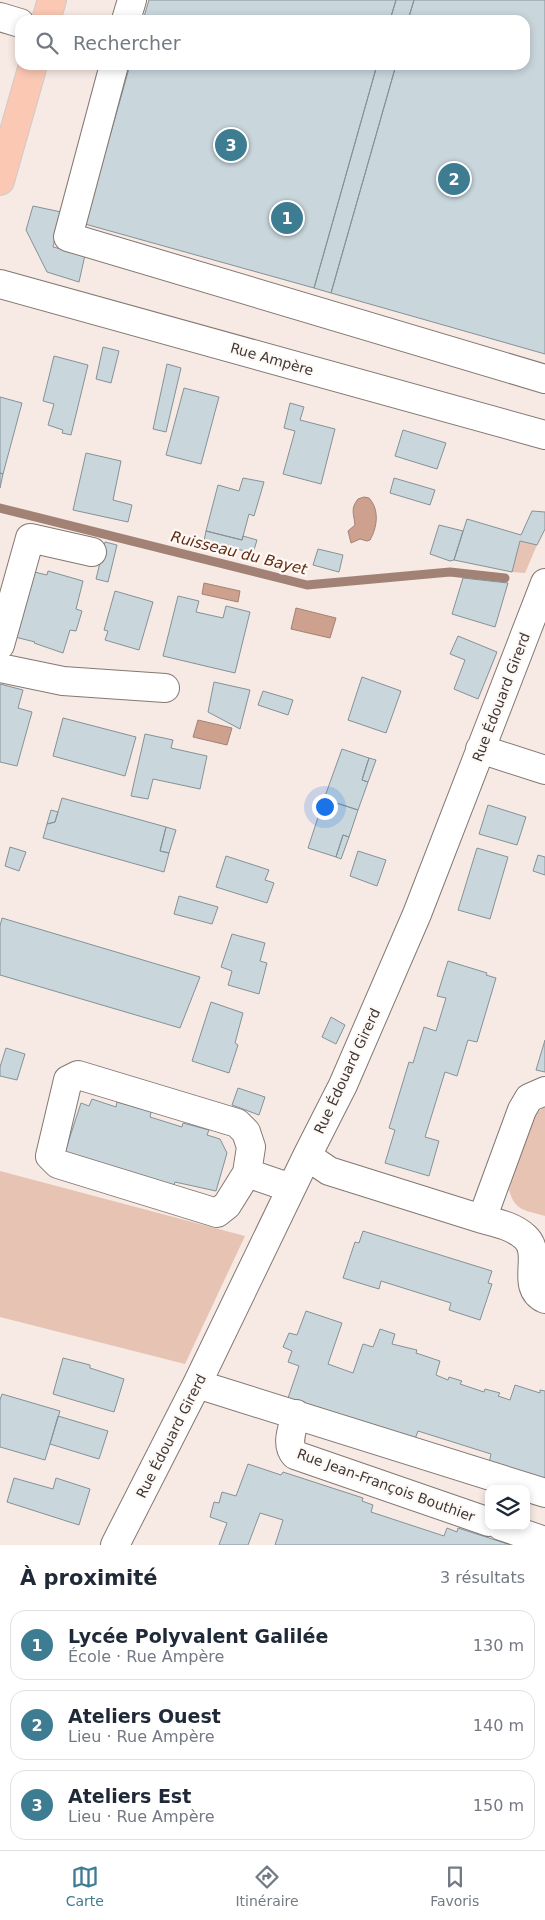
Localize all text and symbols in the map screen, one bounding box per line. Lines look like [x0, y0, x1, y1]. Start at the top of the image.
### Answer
search box [15, 15, 530, 70]
icon: search [33, 29, 61, 57]
text: Rechercher [73, 32, 181, 54]
pin: 3 [215, 126, 247, 164]
pin: 2 [438, 160, 470, 198]
pin: 1 [271, 199, 303, 237]
street label: Rue Ampère [229, 339, 315, 379]
water label: Ruisseau du Bayet [169, 527, 310, 579]
street label: Rue Édouard Girerd [469, 630, 533, 764]
your location [312, 794, 338, 820]
street label: Rue Édouard Girerd [311, 1006, 383, 1136]
street label: Rue Édouard Girerd [133, 1371, 209, 1501]
street label: Rue Jean-François Bouthier [295, 1445, 477, 1525]
map controls [485, 1485, 530, 1530]
button: layers [485, 1485, 530, 1530]
text: À proximité [20, 1566, 157, 1590]
text: 3 résultats [440, 1568, 525, 1587]
text: Lycée Polyvalent Galilée [68, 1625, 328, 1647]
text: 1 [31, 1636, 43, 1655]
text: 130 m [473, 1636, 524, 1655]
text: École · Rue Ampère [68, 1647, 224, 1666]
text: Ateliers Ouest [68, 1705, 221, 1727]
text: 2 [31, 1716, 43, 1735]
text: 140 m [473, 1716, 524, 1735]
text: Lieu · Rue Ampère [68, 1727, 215, 1746]
text: Ateliers Est [68, 1785, 191, 1807]
text: 3 [31, 1796, 43, 1815]
text: 150 m [473, 1796, 524, 1815]
text: Lieu · Rue Ampère [68, 1807, 215, 1826]
tab: Carte [66, 1863, 104, 1909]
tab: Itinéraire [235, 1863, 299, 1909]
tab: Favoris [430, 1863, 479, 1909]

